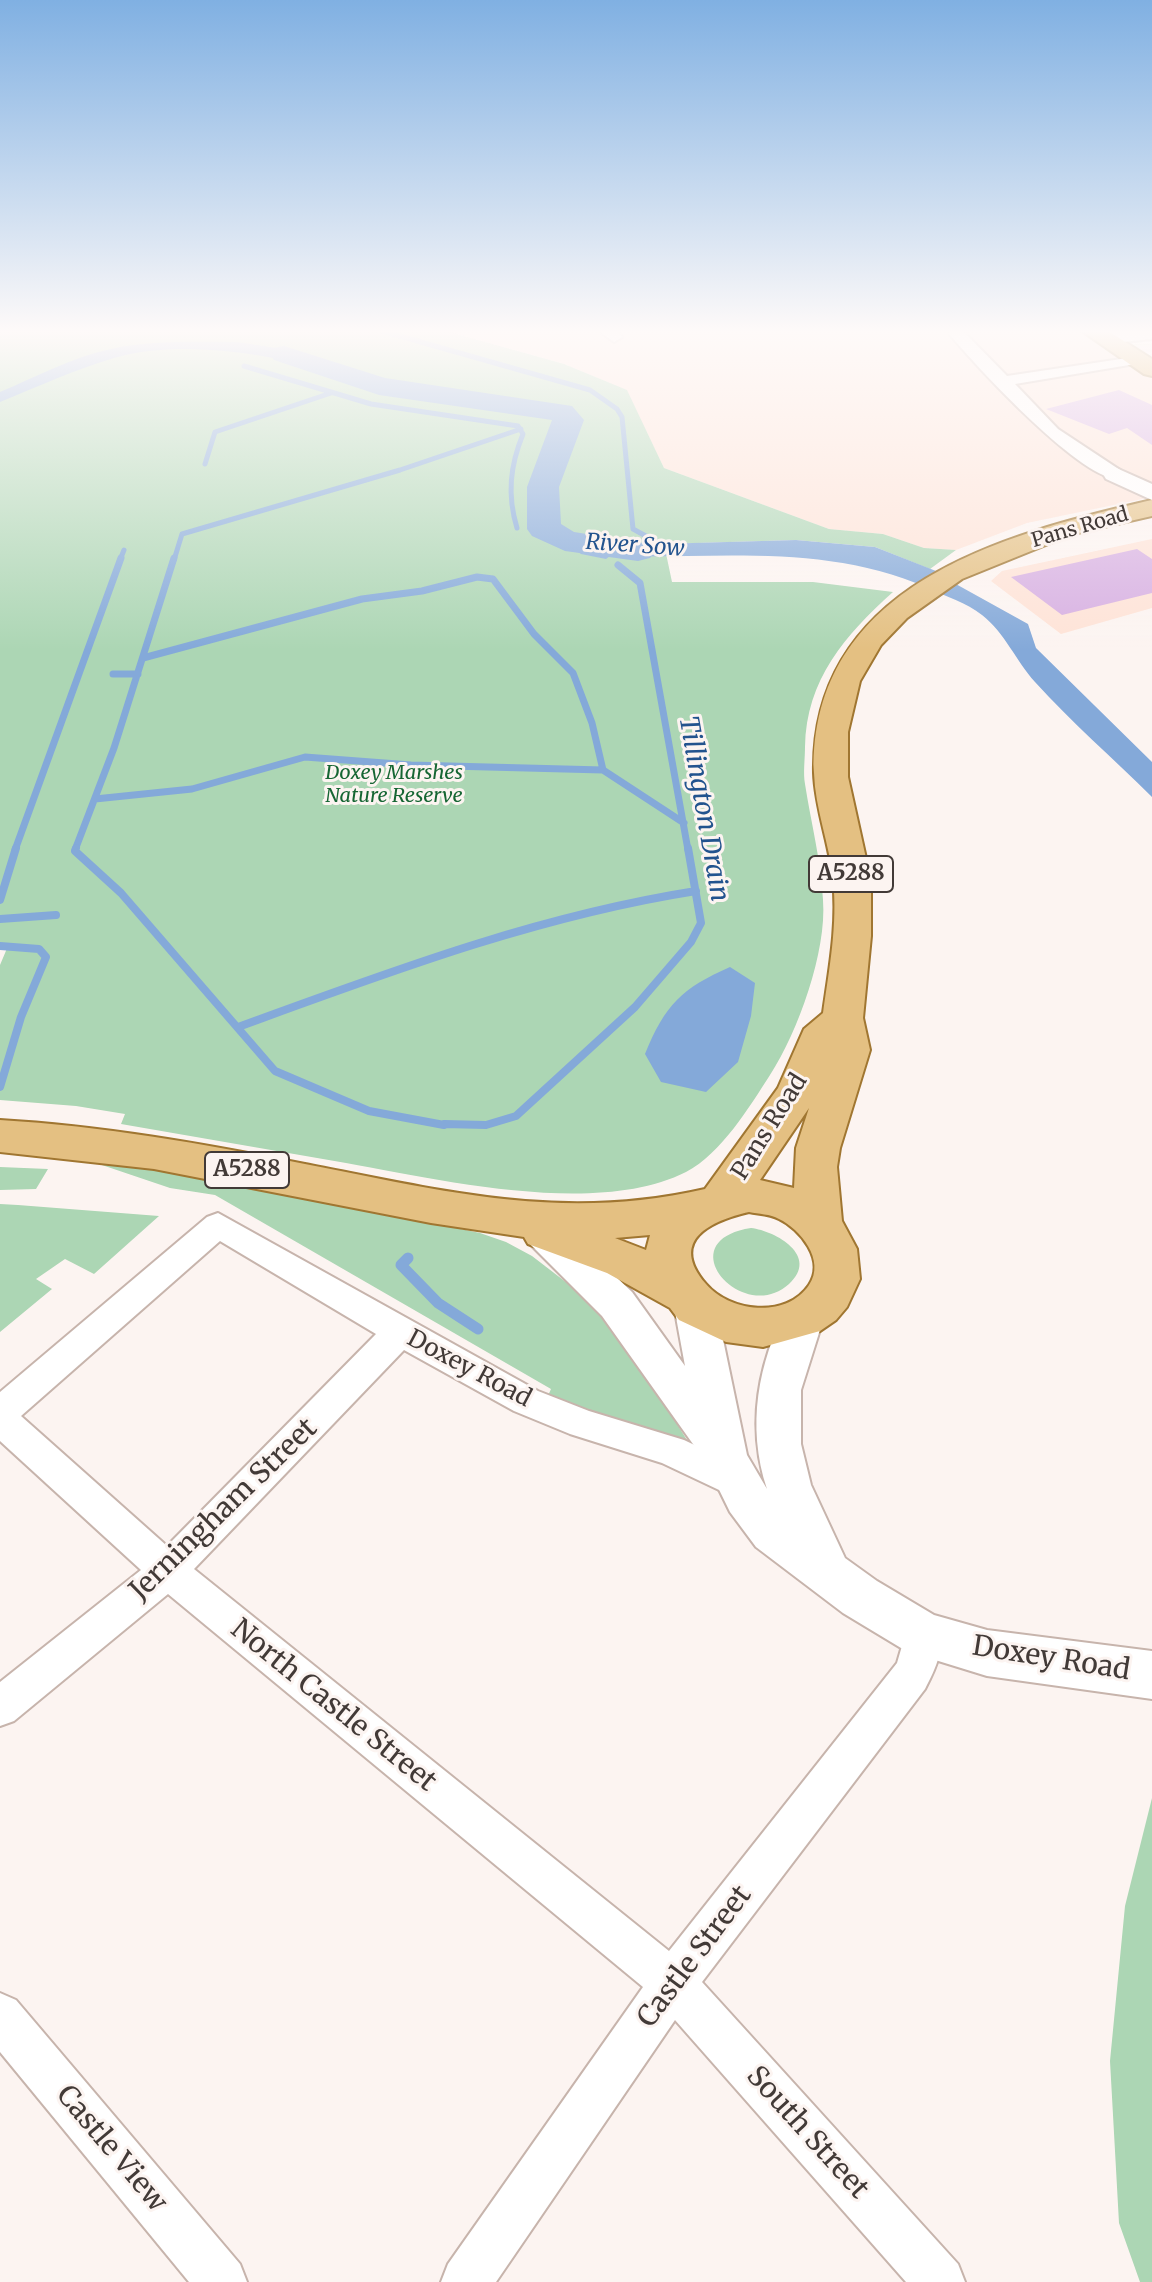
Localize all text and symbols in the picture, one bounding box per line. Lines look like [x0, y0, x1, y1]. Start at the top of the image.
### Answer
street label: Pans Road [1029, 503, 1131, 553]
water label: River Sow [585, 529, 685, 563]
water label: Tillington Drain [671, 714, 735, 904]
park label: Doxey Marshes Nature Reserve [325, 761, 463, 808]
road number: A5288 [809, 856, 893, 892]
street label: Pans Road [726, 1069, 814, 1185]
road number: A5288 [205, 1152, 289, 1188]
street label: Doxey Road [402, 1324, 536, 1414]
street label: Jerningham Street [123, 1412, 325, 1608]
street label: North Castle Street [224, 1613, 442, 1799]
street label: Doxey Road [970, 1630, 1132, 1688]
street label: Castle Street [631, 1880, 759, 2034]
street label: South Street [739, 2060, 875, 2206]
street label: Castle View [49, 2079, 173, 2219]

